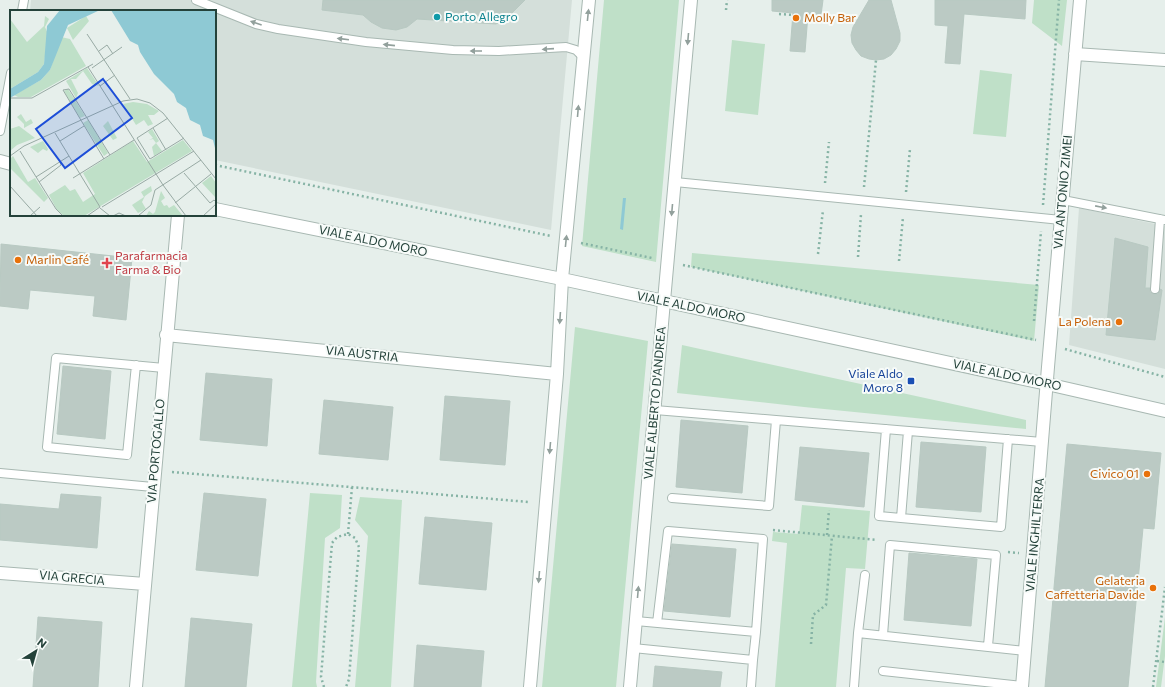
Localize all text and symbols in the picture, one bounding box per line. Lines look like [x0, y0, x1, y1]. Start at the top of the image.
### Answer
one-way arrow [584, 8, 591, 21]
place label: Porto Allegro [445, 9, 518, 23]
inset map [10, 10, 216, 216]
place label: Molly Bar [804, 10, 856, 24]
marker: Porto Allegro [432, 12, 442, 22]
marker: Molly Bar [791, 13, 801, 23]
one-way arrow [249, 20, 261, 26]
one-way arrow [684, 33, 691, 45]
one-way arrow [337, 36, 349, 42]
one-way arrow [382, 41, 395, 48]
one-way arrow [542, 45, 554, 52]
one-way arrow [470, 47, 482, 54]
one-way arrow [575, 105, 582, 117]
street label: VIA ANTONIO ZIMEI [1050, 134, 1074, 250]
one-way arrow [669, 204, 676, 216]
one-way arrow [1095, 205, 1107, 211]
street label: VIALE ALDO MORO [317, 222, 429, 258]
one-way arrow [563, 235, 570, 247]
place label: Parafarmacia Farma & Bio [115, 248, 188, 276]
place label: Marlin Café [26, 252, 89, 266]
marker: Marlin Café [13, 255, 23, 265]
marker: Parafarmacia Farma & Bio [102, 258, 112, 268]
street label: VIALE ALDO MORO [635, 288, 747, 324]
one-way arrow [557, 312, 564, 324]
place label: La Polena [1059, 314, 1111, 328]
marker: La Polena [1114, 317, 1124, 327]
street label: VIALE ALBERTO D'ANDREA [640, 326, 668, 480]
street label: VIA AUSTRIA [325, 342, 399, 364]
street label: VIALE ALDO MORO [951, 356, 1063, 392]
place label: Viale Aldo Moro 8 [848, 366, 903, 394]
marker: Viale Aldo Moro 8 [906, 376, 916, 386]
street label: VIA PORTOGALLO [143, 398, 167, 504]
one-way arrow [547, 442, 554, 454]
place label: Civico 01 [1090, 466, 1139, 480]
marker: Civico 01 [1142, 469, 1152, 479]
street label: VIALE INGHILTERRA [1022, 477, 1046, 593]
street label: VIA GRECIA [39, 567, 106, 587]
one-way arrow [536, 571, 542, 584]
place label: Gelateria Caffetteria Davide [1045, 573, 1145, 601]
marker: Gelateria Caffetteria Davide [1148, 583, 1158, 593]
one-way arrow [635, 586, 642, 598]
north arrow [16, 631, 56, 671]
text: N [35, 635, 50, 650]

